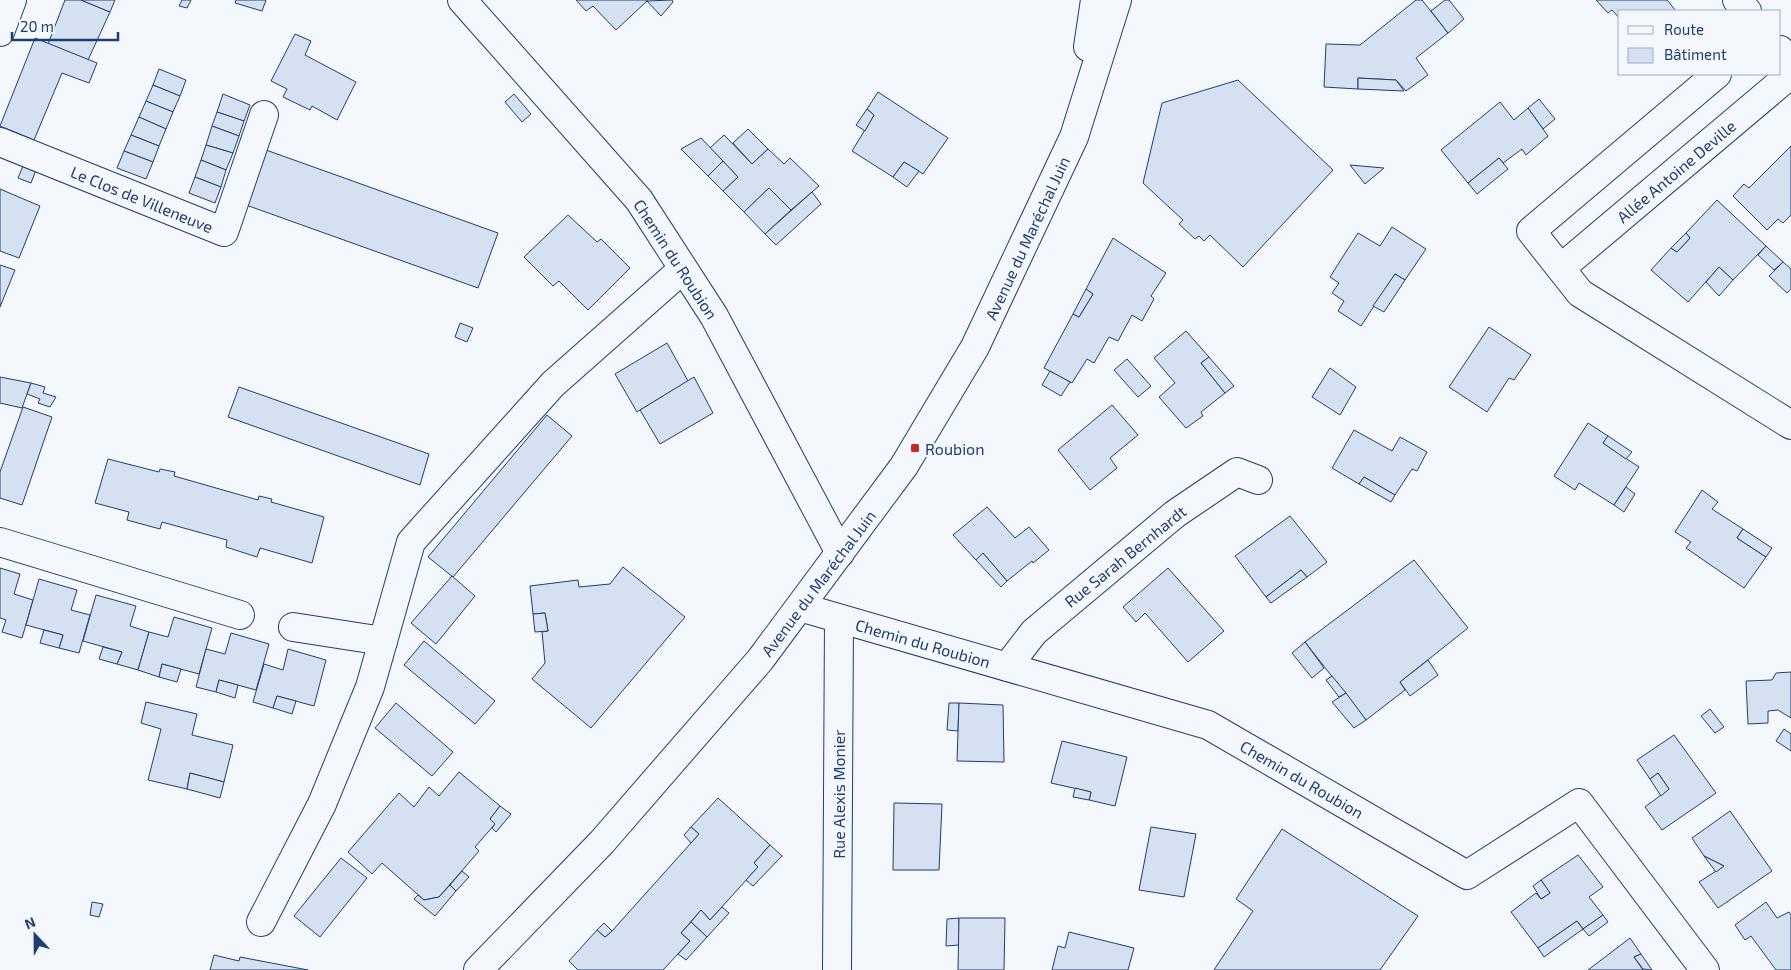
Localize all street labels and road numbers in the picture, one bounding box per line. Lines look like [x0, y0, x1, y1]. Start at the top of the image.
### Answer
street label: Allée Antoine Deville [1613, 116, 1739, 226]
street label: Avenue du Maréchal Juin [981, 153, 1073, 323]
street label: Le Clos de Villeneuve [68, 162, 216, 236]
street label: Chemin du Roubion [630, 195, 722, 323]
street label: Rue Sarah Bernhardt [1060, 501, 1190, 611]
street label: Avenue du Maréchal Juin [757, 506, 879, 660]
street label: Chemin du Roubion [853, 615, 993, 671]
street label: Rue Alexis Monier [829, 729, 848, 859]
street label: Chemin du Roubion [1237, 736, 1367, 822]

